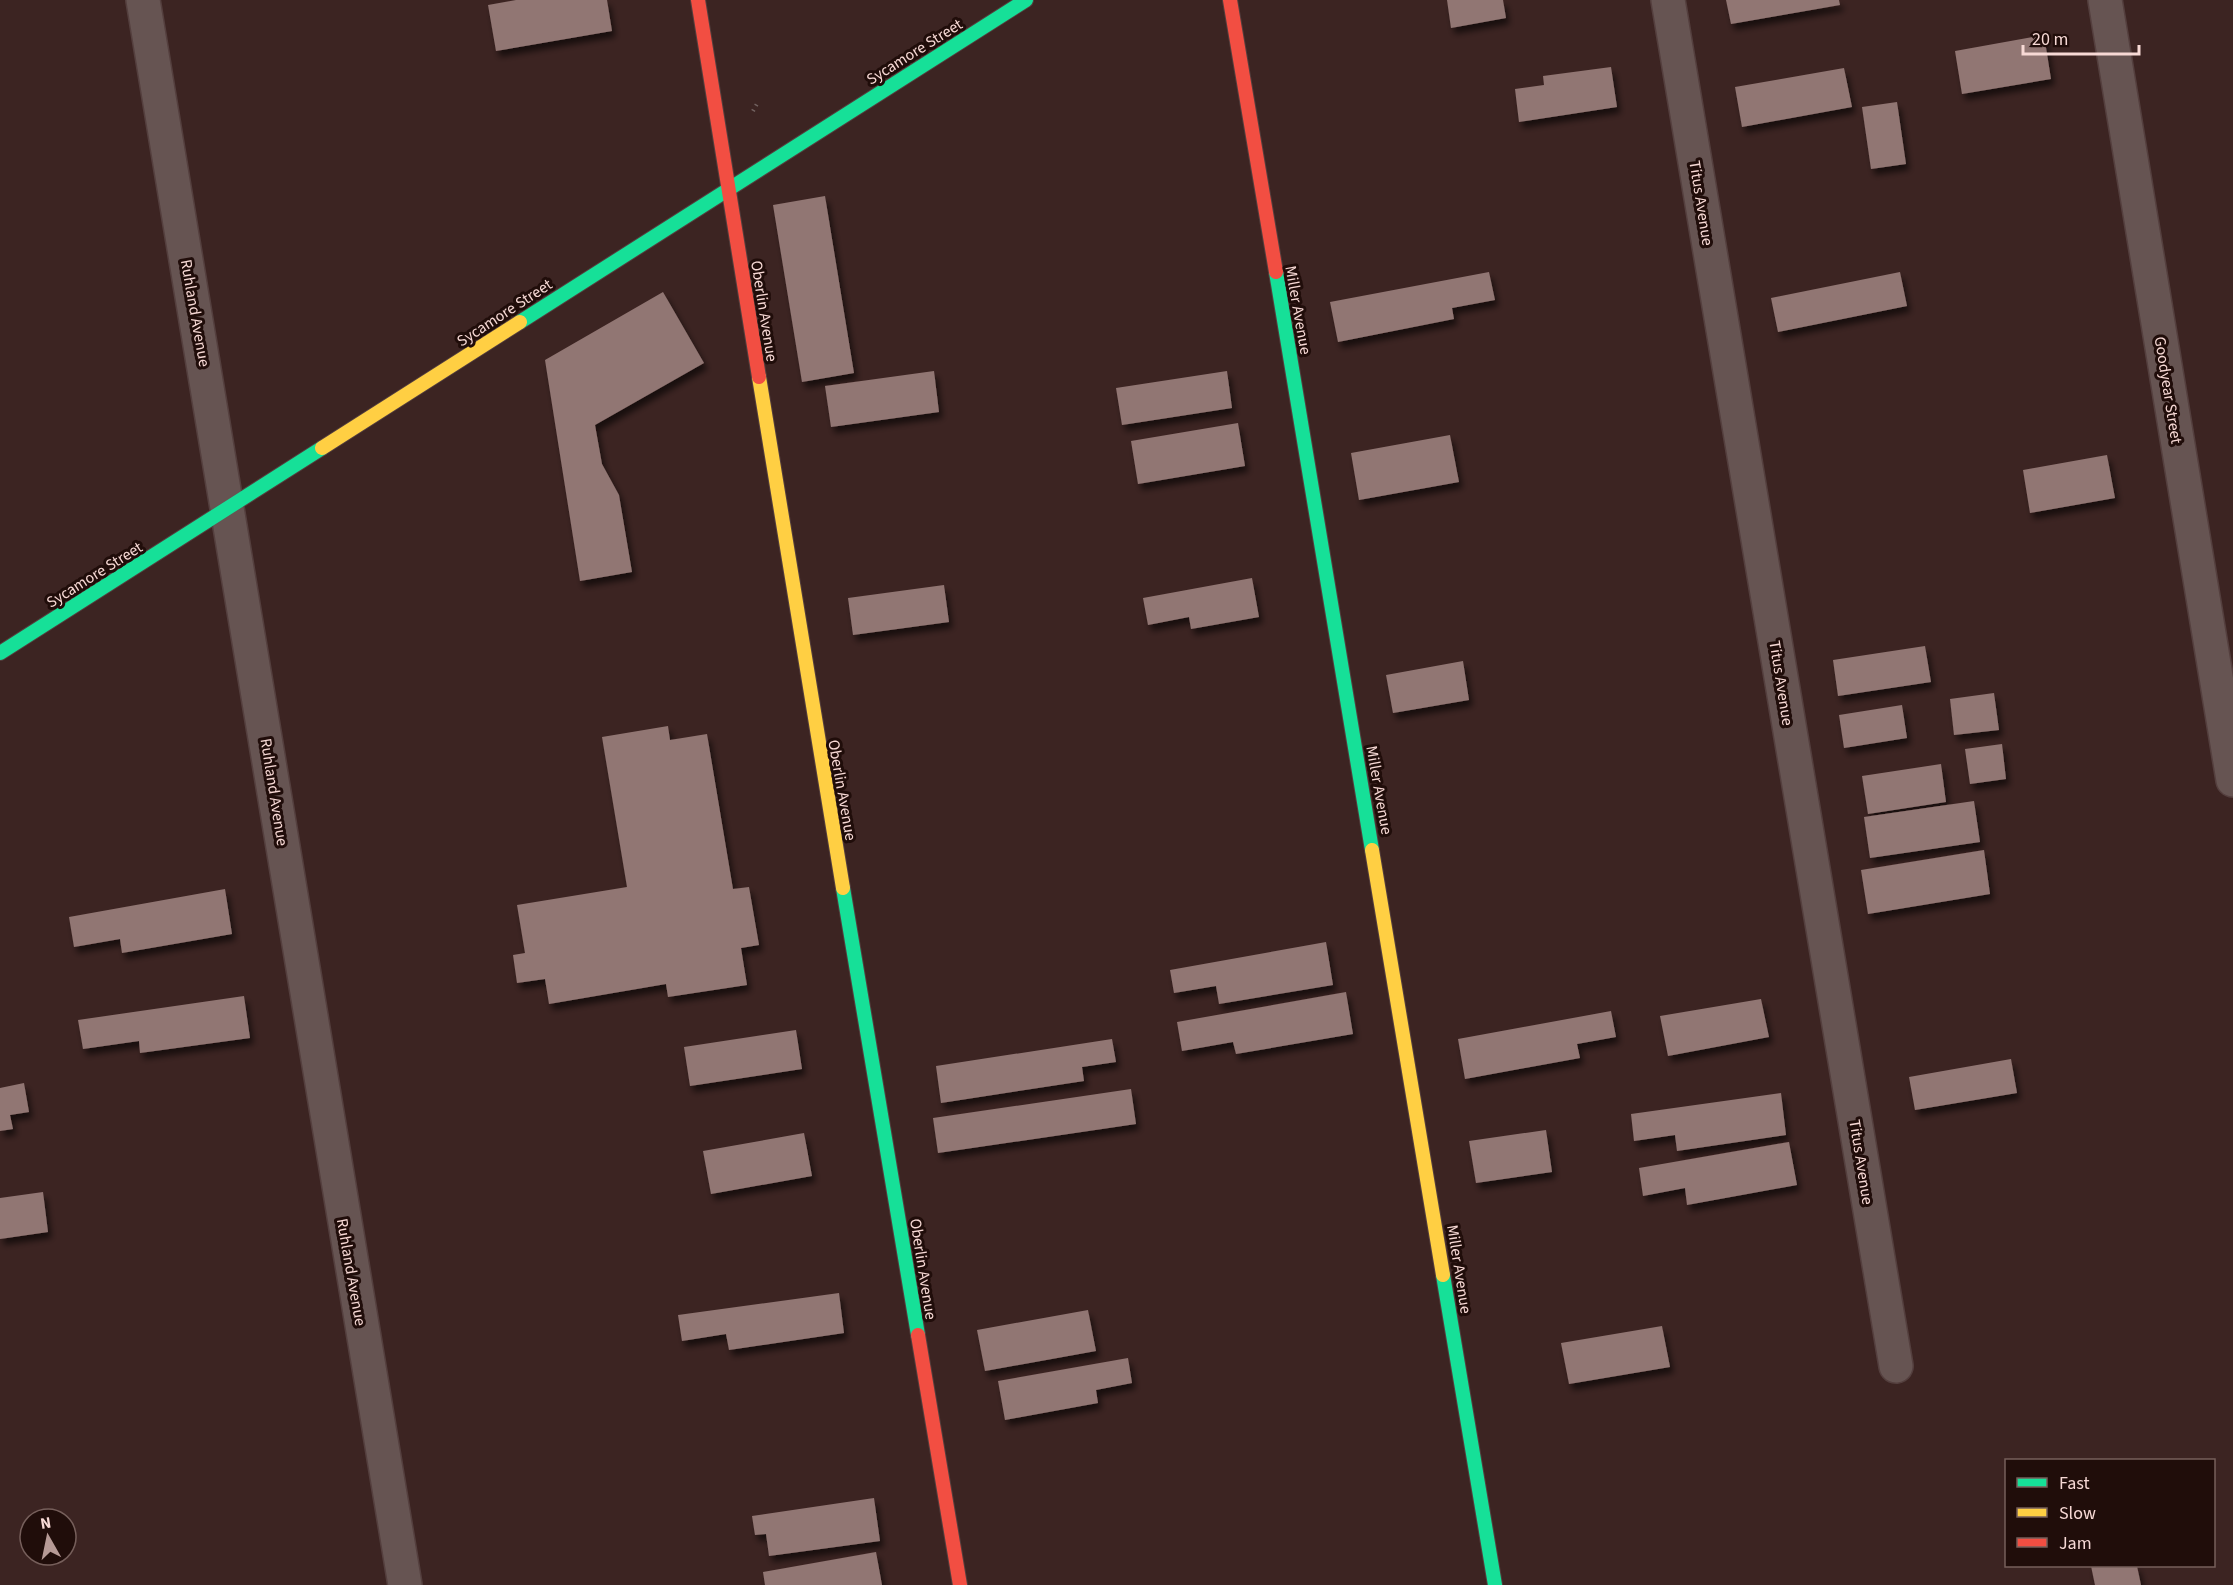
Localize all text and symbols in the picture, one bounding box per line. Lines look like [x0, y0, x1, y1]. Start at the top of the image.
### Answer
street label: Sycamore Street [862, 13, 967, 90]
scale bar [2023, 18, 2138, 56]
text: 20 m [2032, 27, 2068, 52]
street label: Titus Avenue [1683, 159, 1719, 247]
street label: Ruhland Avenue [175, 258, 215, 369]
street label: Oberlin Avenue [745, 259, 783, 363]
street label: Miller Avenue [1279, 264, 1317, 356]
street label: Sycamore Street [453, 273, 557, 352]
street label: Goodyear Street [2149, 335, 2187, 446]
street label: Sycamore Street [42, 536, 147, 613]
street label: Titus Avenue [1763, 639, 1799, 727]
street label: Ruhland Avenue [255, 737, 293, 848]
street label: Oberlin Avenue [822, 738, 862, 842]
street label: Miller Avenue [1360, 744, 1398, 836]
street label: Titus Avenue [1843, 1118, 1879, 1206]
street label: Ruhland Avenue [331, 1217, 371, 1328]
street label: Oberlin Avenue [904, 1217, 942, 1321]
street label: Miller Avenue [1441, 1223, 1477, 1315]
legend [2005, 1459, 2215, 1567]
text: Fast [2059, 1471, 2090, 1496]
text: Slow [2059, 1501, 2096, 1526]
north arrow [18, 1507, 78, 1567]
text: N [39, 1511, 53, 1535]
text: Jam [2059, 1531, 2092, 1556]

